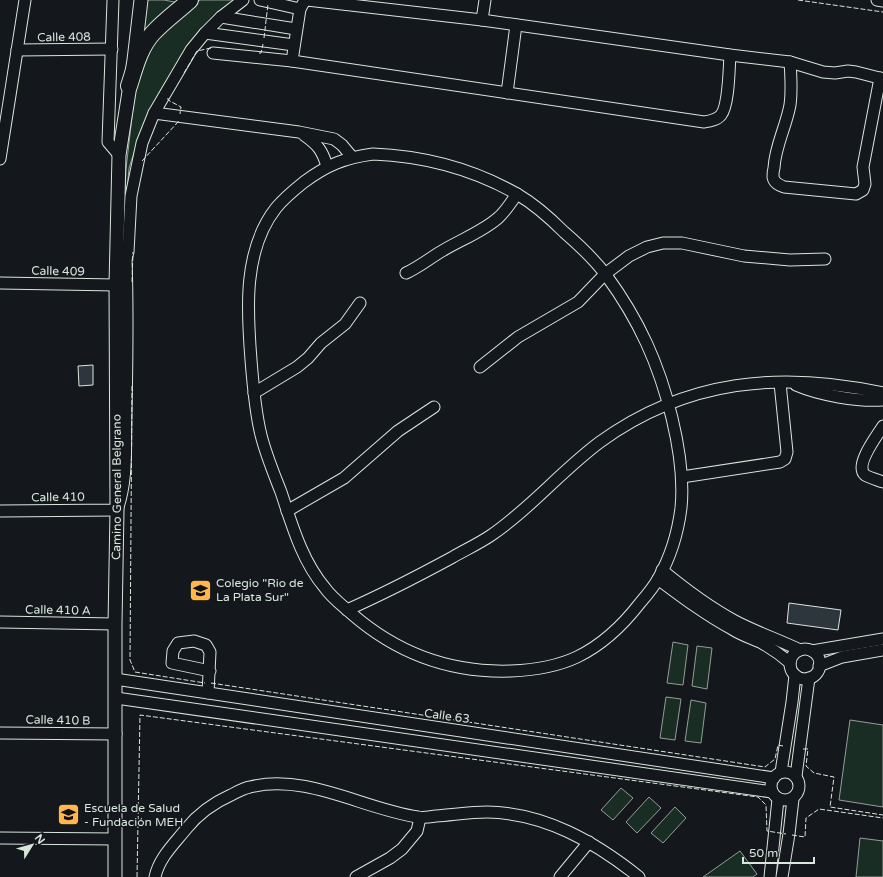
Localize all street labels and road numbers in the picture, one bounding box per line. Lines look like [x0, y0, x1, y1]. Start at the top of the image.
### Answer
street label: Calle 408 [37, 30, 91, 44]
street label: Calle 409 [31, 264, 85, 278]
street label: Camino General Belgrano [109, 414, 124, 560]
street label: Calle 410 [31, 490, 85, 504]
street label: Calle 410 A [25, 602, 91, 618]
street label: Calle 63 [423, 706, 471, 726]
street label: Calle 410 B [25, 712, 91, 728]

